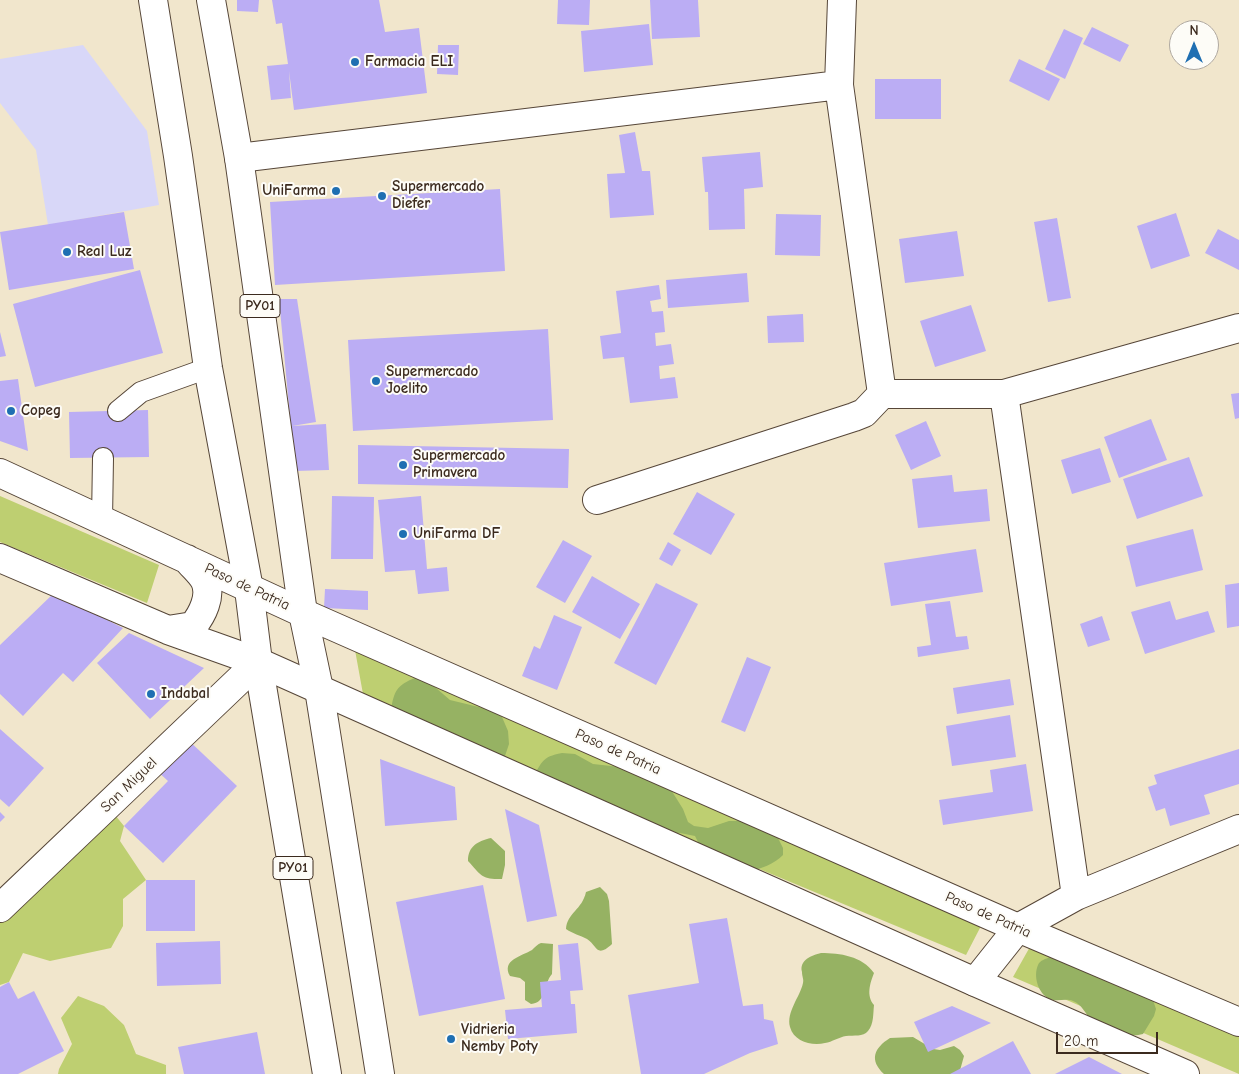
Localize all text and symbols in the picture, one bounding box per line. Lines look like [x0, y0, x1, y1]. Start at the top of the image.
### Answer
north arrow [1169, 20, 1219, 70]
text: N [1189, 22, 1199, 39]
place label: Farmacia ELI [365, 53, 453, 71]
marker: Farmacia ELI [349, 56, 361, 68]
place label: Supermercado Diefer [392, 178, 484, 213]
place label: UniFarma [262, 182, 326, 200]
marker: UniFarma [330, 185, 342, 197]
marker: Supermercado Diefer [376, 190, 388, 202]
place label: Real Luz [77, 243, 132, 261]
marker: Real Luz [61, 246, 73, 258]
road number: PY01 [240, 294, 280, 318]
place label: Supermercado Joelito [386, 363, 478, 398]
marker: Supermercado Joelito [370, 375, 382, 387]
place label: Copeg [21, 402, 61, 420]
marker: Copeg [5, 405, 17, 417]
place label: Supermercado Primavera [413, 447, 505, 482]
marker: Supermercado Primavera [397, 459, 409, 471]
place label: UniFarma DF [413, 525, 500, 543]
marker: UniFarma DF [397, 528, 409, 540]
street label: Paso de Patria [201, 559, 293, 615]
place label: Indabal [161, 685, 210, 703]
marker: Indabal [145, 688, 157, 700]
street label: Paso de Patria [572, 725, 664, 779]
street label: San Miguel [97, 754, 161, 816]
road number: PY01 [273, 856, 313, 880]
street label: Paso de Patria [942, 888, 1034, 942]
place label: Vidrieria Nemby Poty [461, 1021, 538, 1056]
scale bar [1059, 1022, 1162, 1054]
text: 20 m [1064, 1032, 1098, 1050]
marker: Vidrieria Nemby Poty [445, 1033, 457, 1045]

